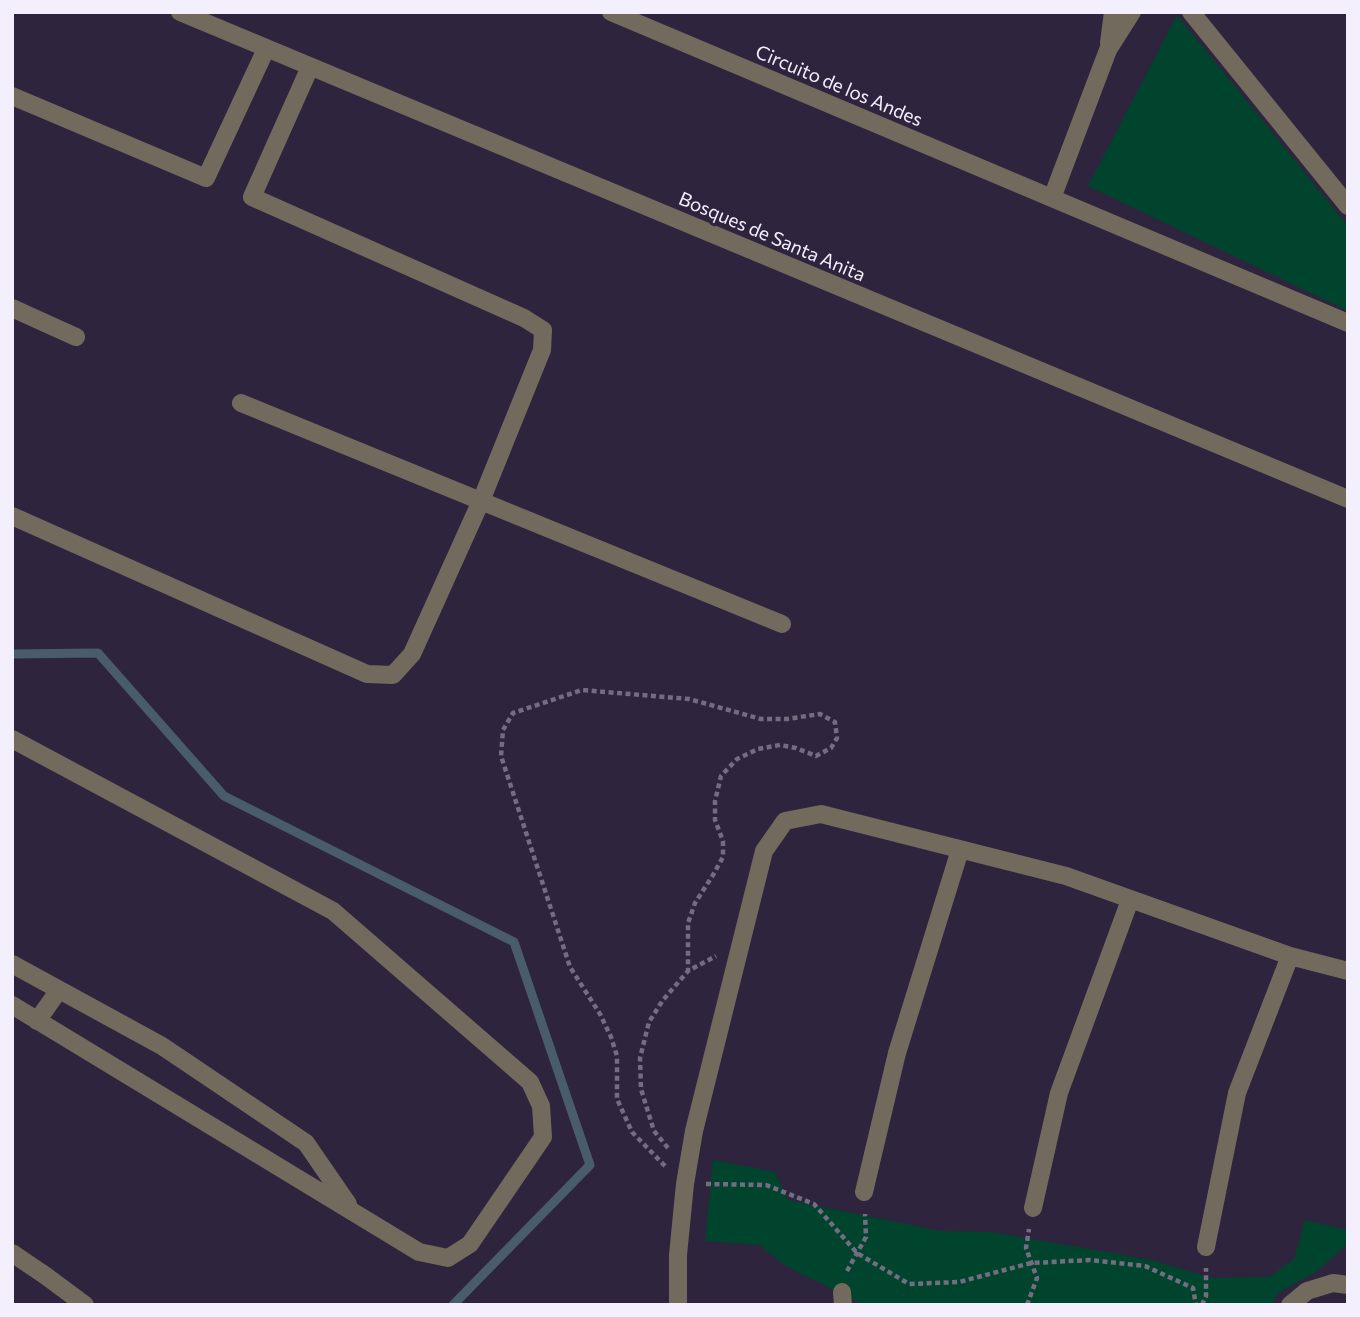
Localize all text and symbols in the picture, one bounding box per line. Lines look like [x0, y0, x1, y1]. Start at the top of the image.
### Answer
street label: Circuito de los Andes [752, 40, 926, 132]
street label: Bosques de Santa Anita [675, 187, 869, 287]

